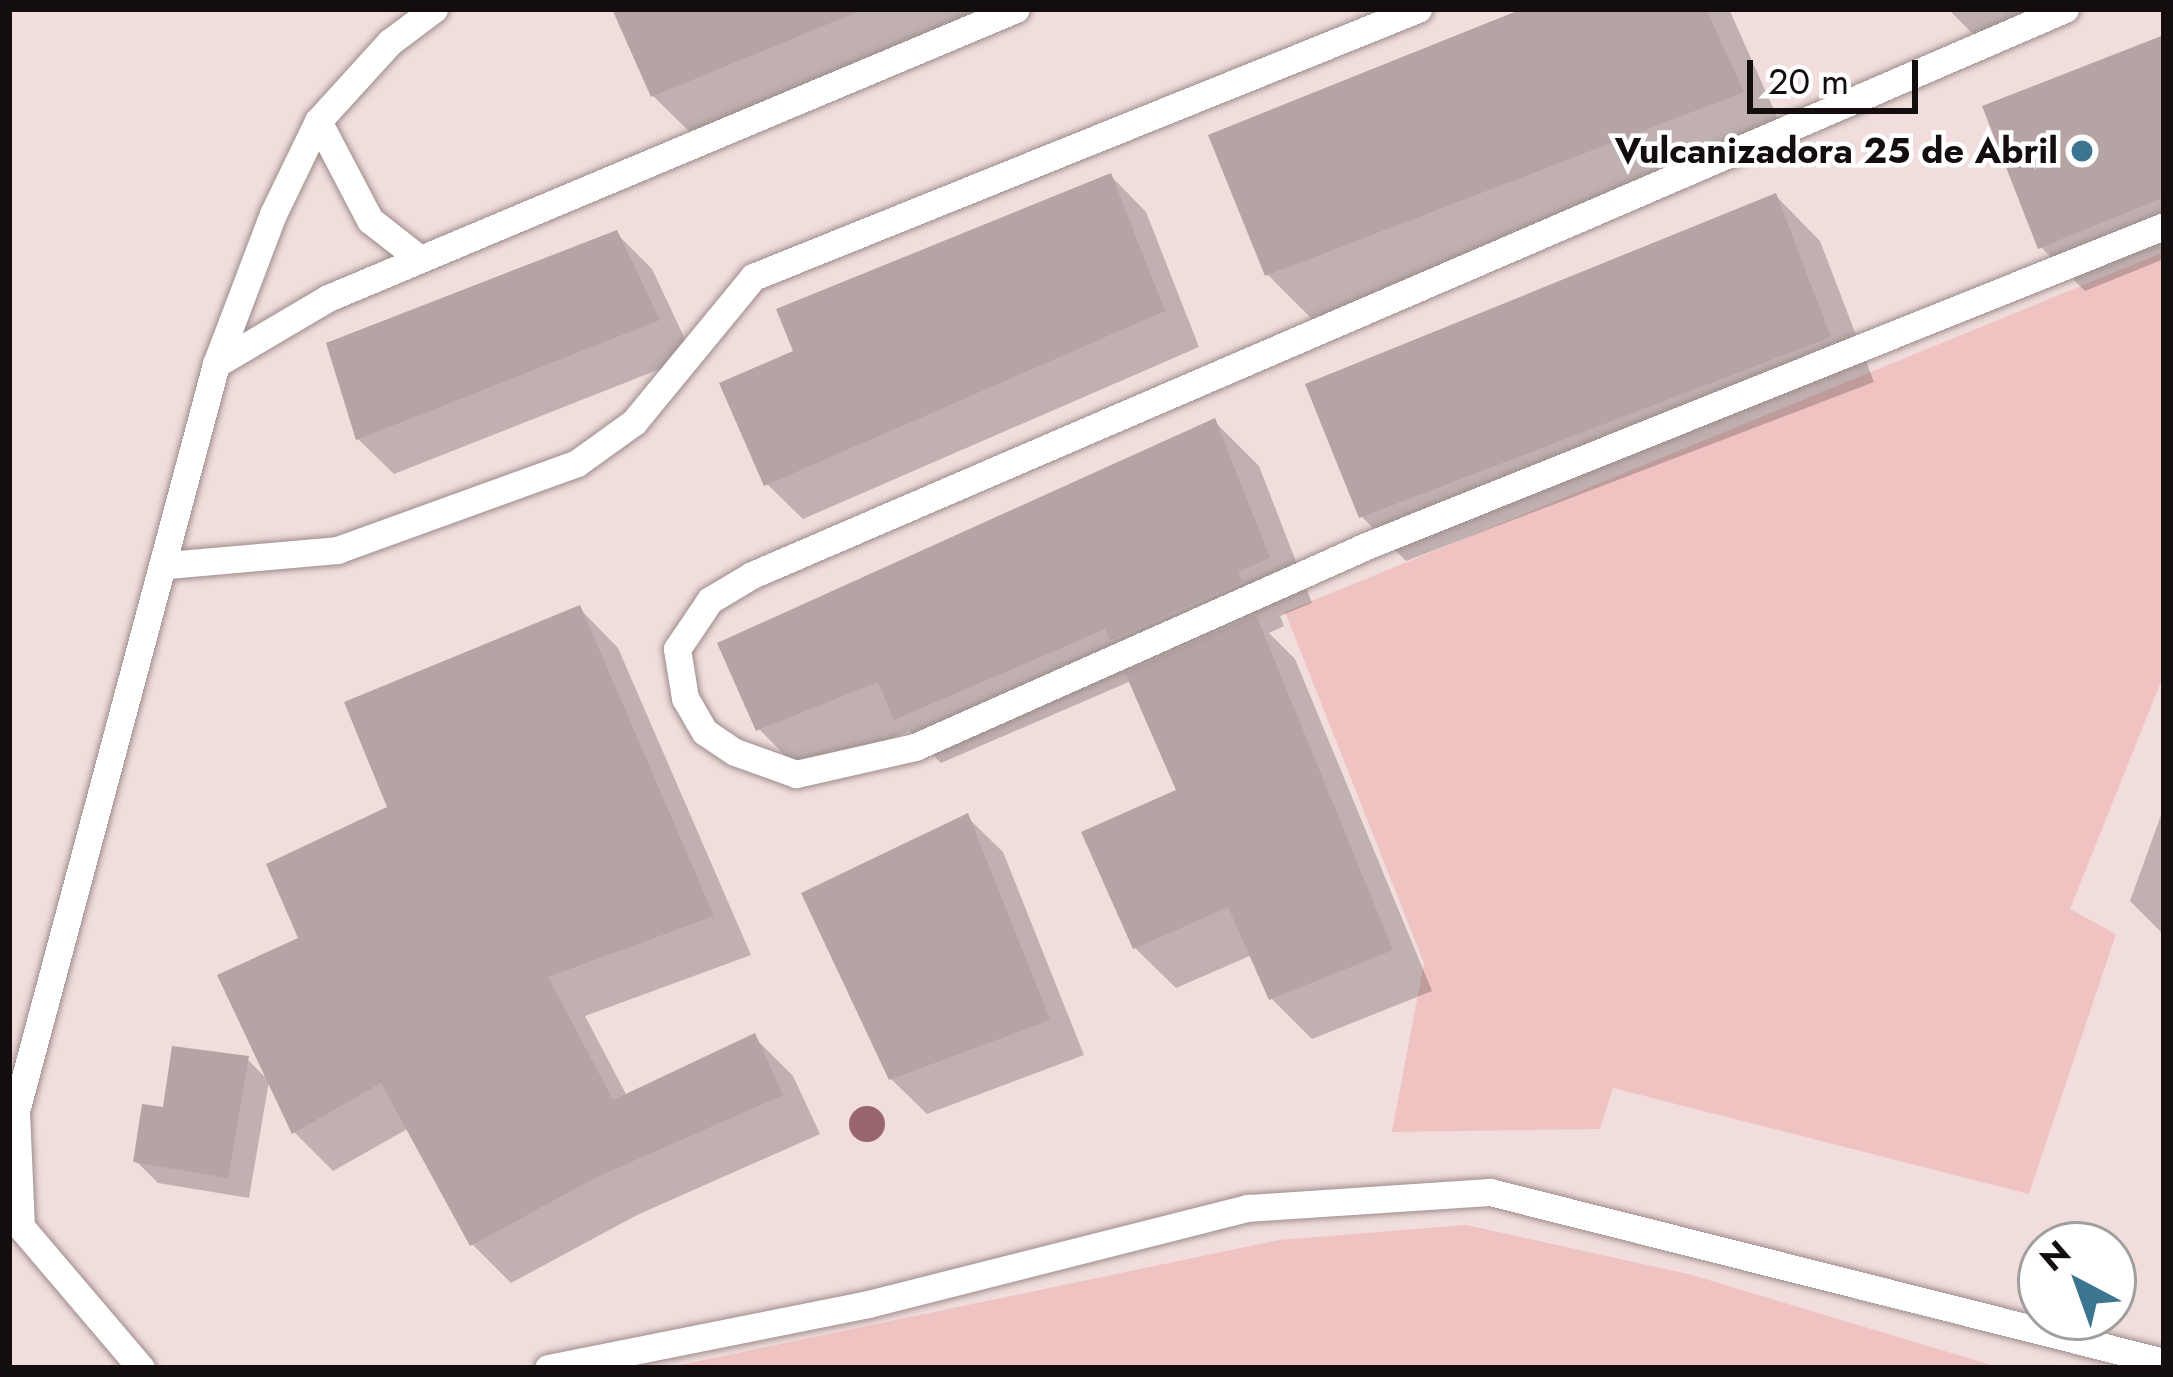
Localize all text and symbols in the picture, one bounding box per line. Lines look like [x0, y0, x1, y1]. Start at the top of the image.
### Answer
scale bar [1753, 36, 1924, 110]
text: 20 m [1768, 55, 1849, 107]
place label: Vulcanizadora 25 de Abril [1615, 129, 2058, 173]
marker: Vulcanizadora 25 de Abril [2069, 138, 2095, 164]
north arrow [2017, 1221, 2137, 1341]
text: N [2030, 1229, 2080, 1282]

